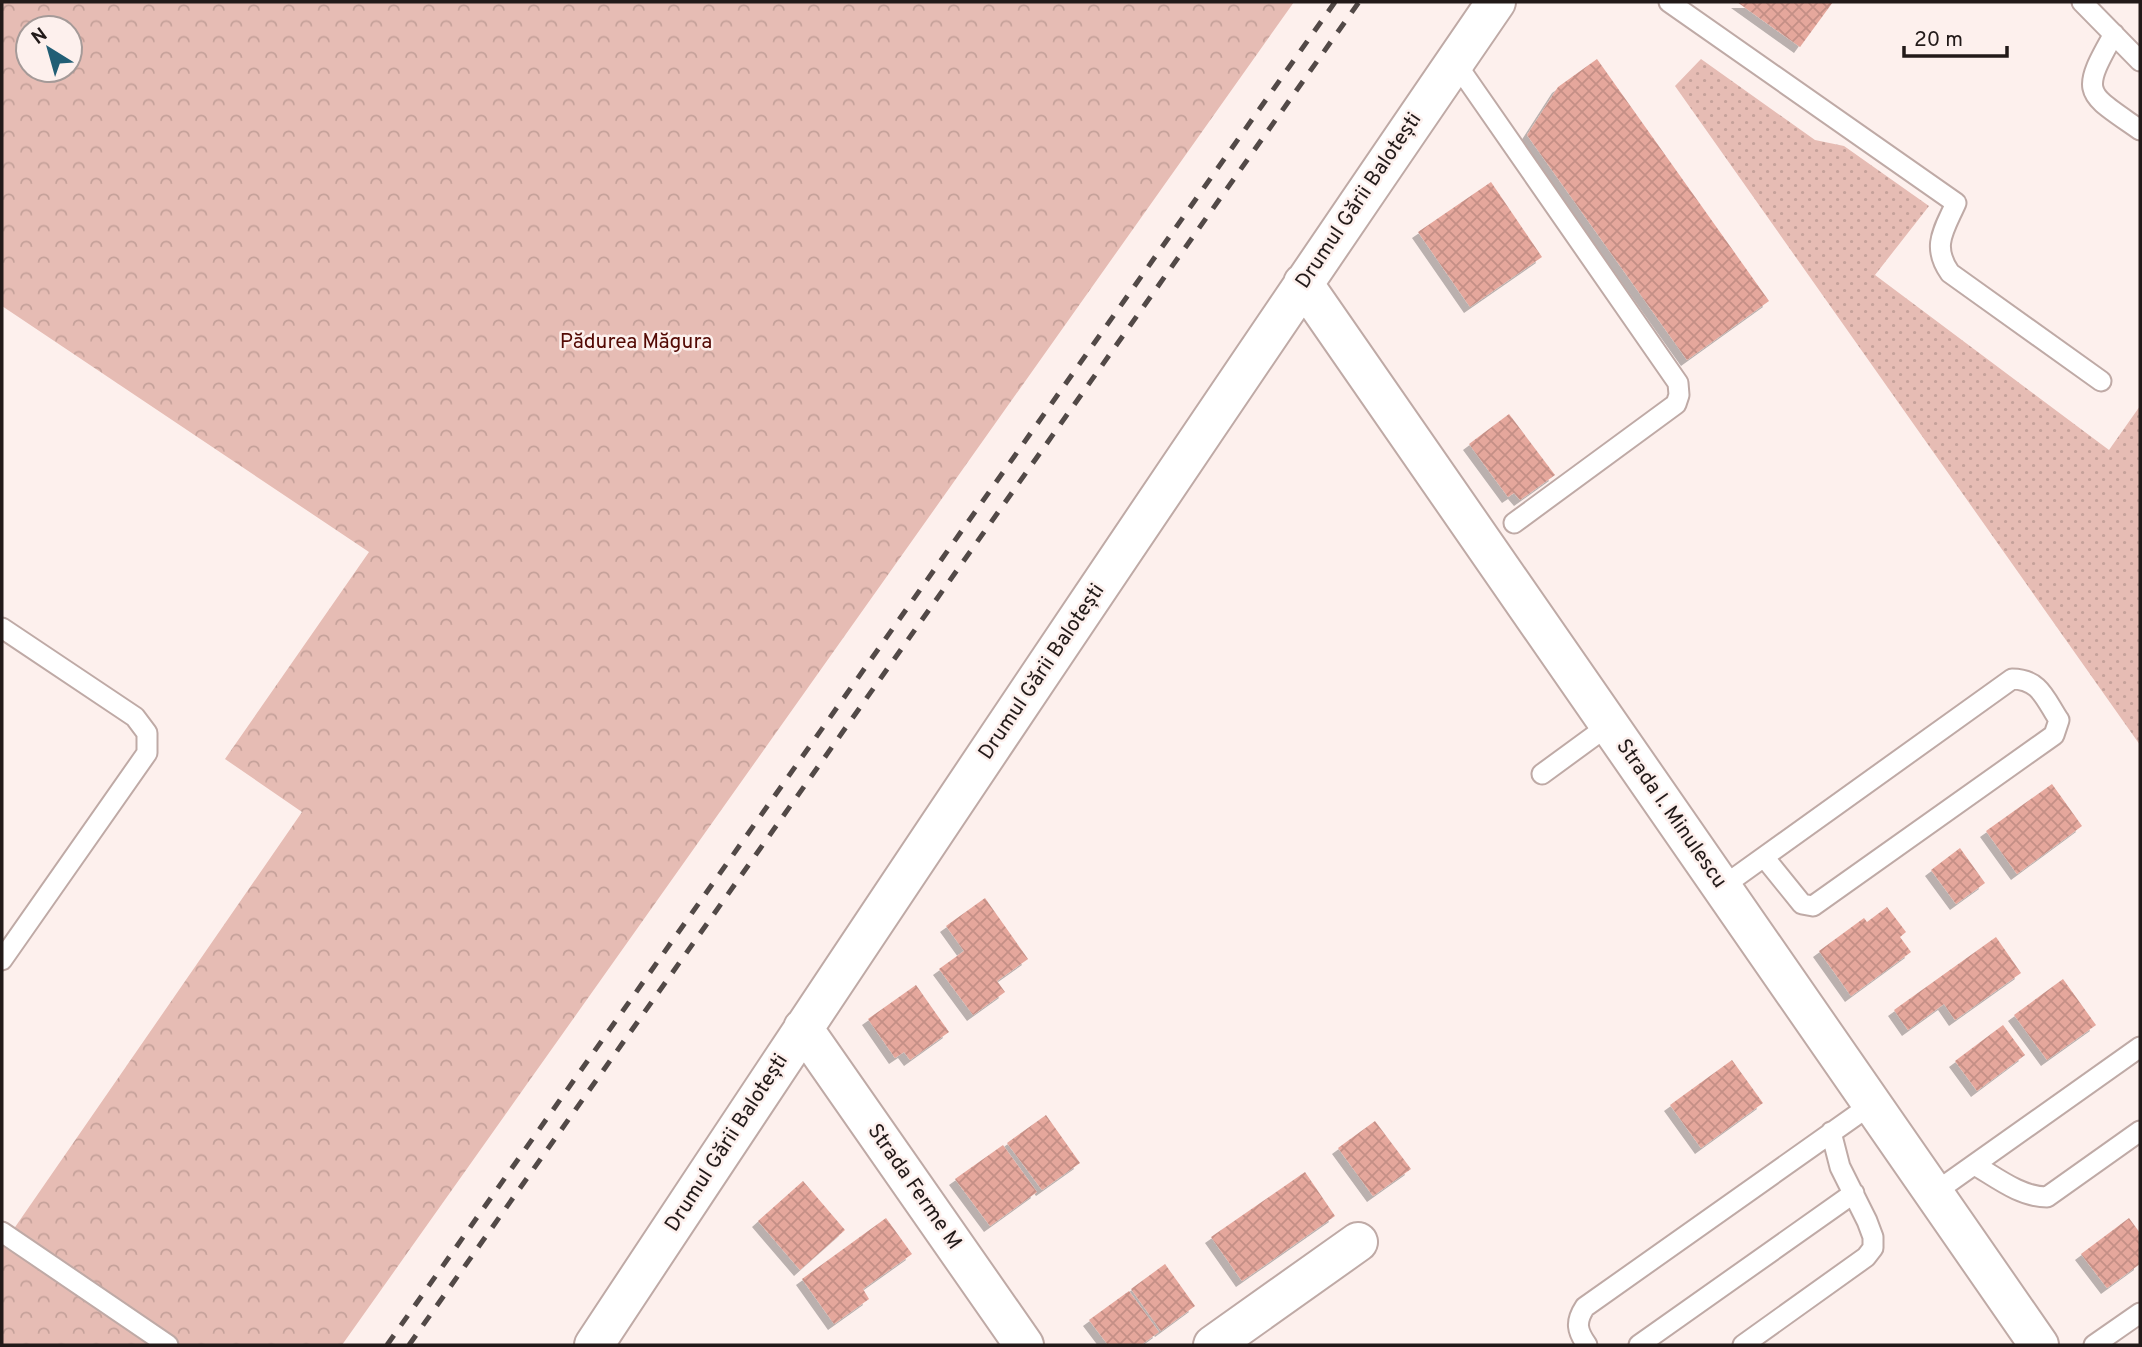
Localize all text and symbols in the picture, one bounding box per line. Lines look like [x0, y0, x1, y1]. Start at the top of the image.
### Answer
north arrow [14, 14, 84, 84]
scale bar [1904, 14, 2007, 58]
text: N [27, 23, 53, 51]
text: 20 m [1914, 27, 1963, 54]
street label: Drumul Gării Balotești [1290, 108, 1428, 294]
park label: Pădurea Măgura [560, 329, 712, 356]
street label: Drumul Gării Balotești [973, 579, 1111, 765]
street label: Strada I. Minulescu [1609, 734, 1733, 894]
street label: Drumul Gării Balotești [659, 1049, 795, 1237]
street label: Strada Ferme M [861, 1119, 967, 1255]

